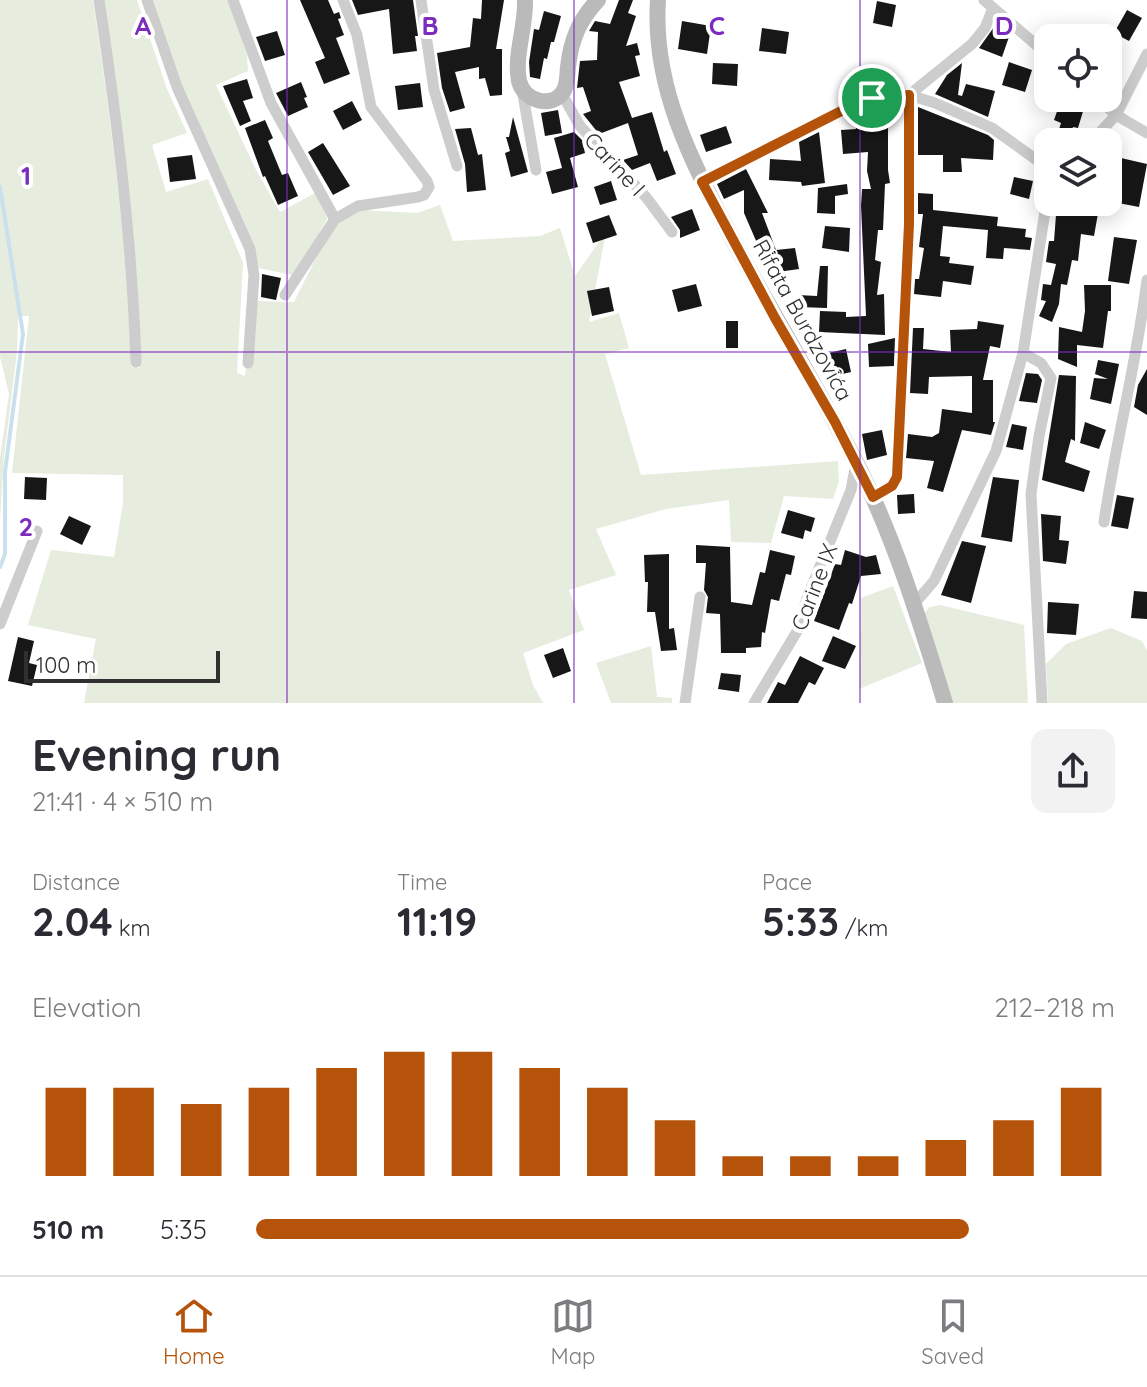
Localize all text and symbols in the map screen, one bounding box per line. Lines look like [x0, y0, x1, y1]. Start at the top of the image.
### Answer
text: A [135, 9, 152, 42]
text: B [421, 9, 439, 42]
text: C [709, 9, 725, 42]
text: D [995, 9, 1013, 42]
map controls [1034, 24, 1122, 216]
button: locate [1034, 24, 1122, 112]
pin [838, 64, 906, 132]
icon: arrive [850, 76, 894, 120]
street label: Carine I [578, 126, 652, 202]
button: layers [1034, 128, 1122, 216]
text: 1 [21, 159, 31, 192]
street label: Rifata Burdzovića [747, 234, 859, 406]
text: 2 [19, 510, 33, 543]
street label: Carine IX [785, 540, 843, 634]
scale bar [24, 647, 220, 683]
text: 100 m [36, 651, 96, 679]
text: Evening run [32, 727, 281, 782]
button: share [1031, 729, 1115, 813]
text: 21:41 · 4 × 510 m [32, 785, 213, 818]
text: Distance [32, 868, 120, 896]
text: Time [397, 868, 448, 896]
text: Pace [762, 868, 812, 896]
text: 2.04 [32, 896, 113, 946]
text: 11:19 [397, 896, 477, 946]
text: 5:33 [762, 896, 839, 946]
text: km [113, 914, 151, 942]
text: /km [839, 914, 888, 942]
text: Elevation [32, 991, 142, 1024]
text: 212–218 m [994, 991, 1115, 1024]
text: 510 m [32, 1213, 104, 1246]
text: 5:35 [160, 1213, 207, 1246]
tab: Home [163, 1294, 225, 1370]
tab: Map [551, 1294, 595, 1370]
tab: Saved [921, 1294, 984, 1370]

